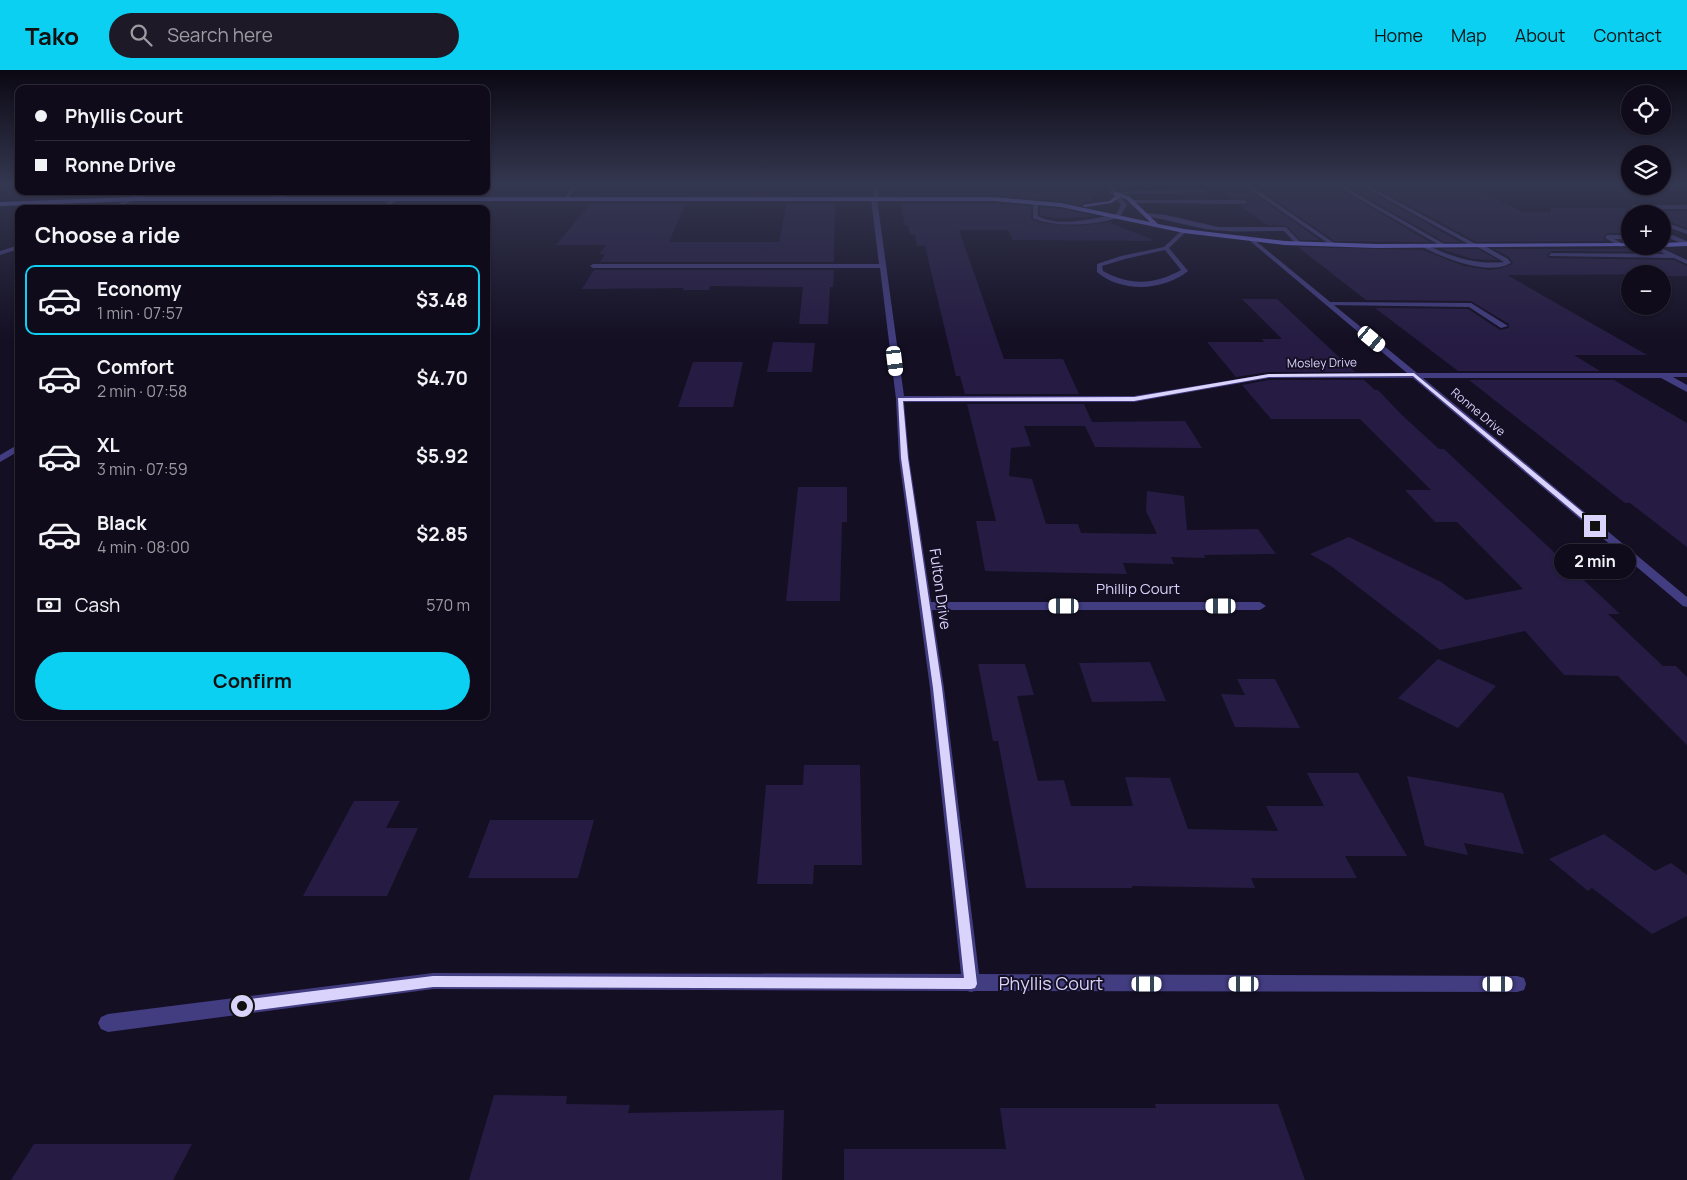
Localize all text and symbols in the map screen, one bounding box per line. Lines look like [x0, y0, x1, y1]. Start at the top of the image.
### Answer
search box [109, 13, 459, 58]
text: Tako [25, 19, 79, 52]
icon: search [127, 21, 155, 49]
text: Search here [167, 22, 273, 48]
text: Home [1374, 23, 1423, 47]
text: Map [1451, 23, 1487, 47]
text: About [1515, 23, 1565, 47]
text: Contact [1593, 23, 1662, 47]
map controls [1621, 85, 1671, 315]
button: locate [1621, 85, 1671, 135]
text: Phyllis Court [65, 103, 183, 129]
button: layers [1621, 145, 1671, 195]
text: Ronne Drive [65, 152, 176, 178]
button: + [1621, 205, 1671, 255]
text: Choose a ride [35, 220, 180, 250]
button: − [1621, 265, 1671, 315]
text: Economy [97, 276, 181, 302]
icon: car [37, 278, 82, 323]
text: $3.48 [416, 287, 468, 313]
text: 1 min · 07:57 [97, 302, 183, 324]
car [1355, 324, 1388, 354]
car [885, 345, 904, 377]
street label: Mosley Drive [1287, 353, 1357, 372]
text: Comfort [97, 354, 174, 380]
icon: car [37, 356, 82, 401]
text: $4.70 [416, 365, 468, 391]
text: 2 min · 07:58 [97, 380, 187, 402]
street label: Ronne Drive [1447, 384, 1509, 439]
text: XL [97, 432, 120, 458]
icon: car [37, 434, 82, 479]
text: $5.92 [416, 443, 468, 469]
text: 3 min · 07:59 [97, 458, 188, 480]
text: Black [97, 510, 146, 536]
icon: car [37, 512, 82, 557]
route end [1584, 515, 1606, 537]
text: $2.85 [416, 521, 468, 547]
text: 4 min · 08:00 [97, 536, 190, 558]
callout: 2 min [1554, 544, 1636, 578]
street label: Fulton Drive [924, 547, 957, 631]
text: 2 min [1574, 550, 1616, 572]
street label: Phillip Court [1096, 578, 1180, 599]
icon: cash [35, 591, 63, 619]
text: Cash [75, 592, 120, 618]
text: 570 m [426, 594, 470, 616]
car [1049, 599, 1079, 614]
car [1206, 599, 1236, 614]
button: Confirm [35, 652, 470, 710]
street label: Phyllis Court [999, 971, 1103, 995]
car [1132, 977, 1162, 992]
car [1229, 977, 1259, 992]
car [1483, 977, 1513, 992]
route start [231, 995, 253, 1017]

